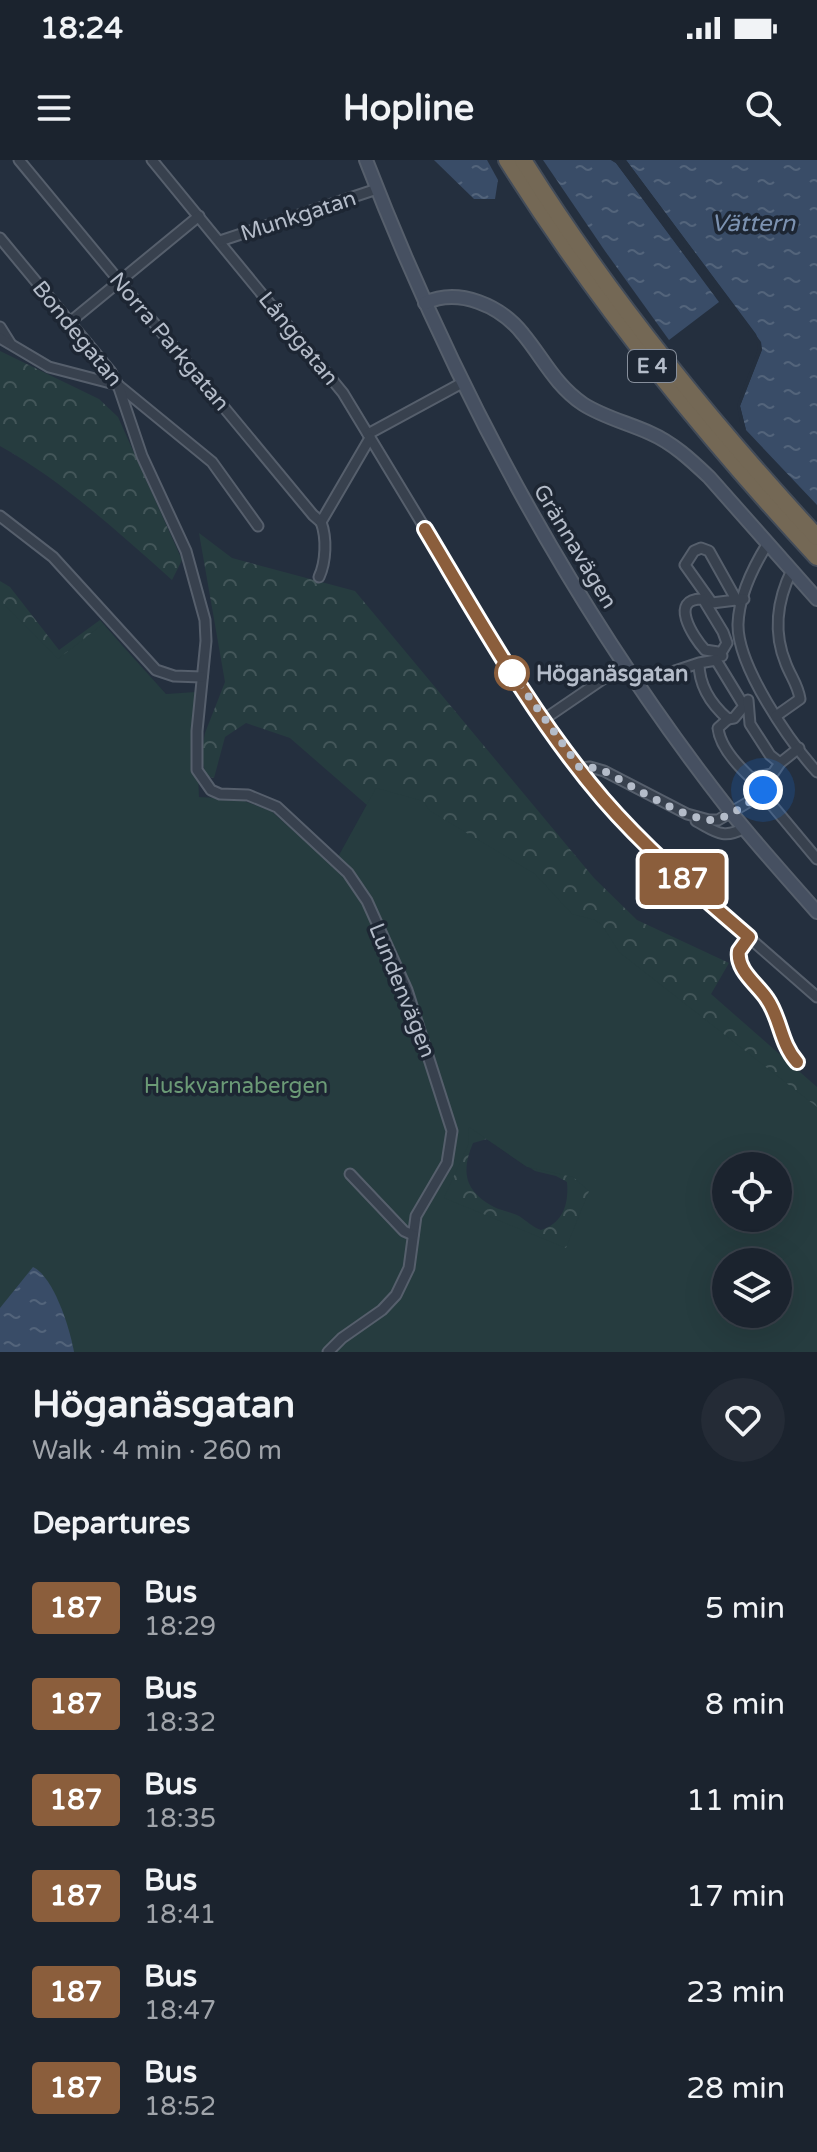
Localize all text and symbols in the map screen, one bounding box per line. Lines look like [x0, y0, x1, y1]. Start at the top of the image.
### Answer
text: 18:24 [40, 10, 123, 47]
icon: menu [32, 86, 76, 130]
icon: search [741, 86, 785, 130]
text: Hopline [343, 87, 474, 130]
street label: Munkgatan [237, 185, 359, 247]
water label: Vättern [711, 209, 796, 238]
street label: Norra Parkgatan [104, 267, 235, 416]
street label: Bondegatan [27, 276, 128, 392]
street label: Långgatan [253, 287, 344, 391]
road number: E 4 [628, 350, 676, 382]
street label: Grännavägen [528, 480, 622, 613]
marker: Höganäsgatan [495, 656, 529, 690]
place label: Höganäsgatan [536, 661, 688, 687]
your location [743, 770, 783, 810]
line badge: 187 [636, 853, 728, 905]
text: 187 [656, 862, 708, 896]
street label: Lundenvägen [363, 919, 441, 1061]
park label: Huskvarnabergen [144, 1073, 328, 1099]
map controls [712, 1152, 792, 1328]
button: locate [712, 1152, 792, 1232]
button: layers [712, 1248, 792, 1328]
button: heart [701, 1378, 785, 1462]
text: Höganäsgatan [32, 1382, 295, 1428]
text: Walk · 4 min · 260 m [32, 1435, 282, 1466]
text: Departures [32, 1505, 190, 1542]
text: Bus [144, 1574, 197, 1611]
text: 5 min [705, 1590, 785, 1627]
text: 187 [50, 1591, 102, 1625]
text: 18:29 [144, 1611, 216, 1642]
text: Bus [144, 1670, 197, 1707]
text: 8 min [705, 1686, 785, 1723]
text: 187 [50, 1687, 102, 1721]
text: 18:32 [144, 1707, 216, 1738]
text: Bus [144, 1766, 197, 1803]
text: 11 min [686, 1782, 785, 1819]
text: 187 [50, 1783, 102, 1817]
text: 18:35 [144, 1803, 216, 1834]
text: Bus [144, 1862, 197, 1899]
text: 17 min [686, 1878, 785, 1915]
text: 187 [50, 1879, 102, 1913]
text: 18:41 [144, 1899, 216, 1930]
text: Bus [144, 1958, 197, 1995]
text: 23 min [686, 1974, 785, 2011]
text: 187 [50, 1975, 102, 2009]
text: 18:47 [144, 1995, 216, 2026]
text: Bus [144, 2054, 197, 2091]
text: 28 min [686, 2070, 785, 2107]
text: 187 [50, 2071, 102, 2105]
text: 18:52 [144, 2091, 216, 2122]

